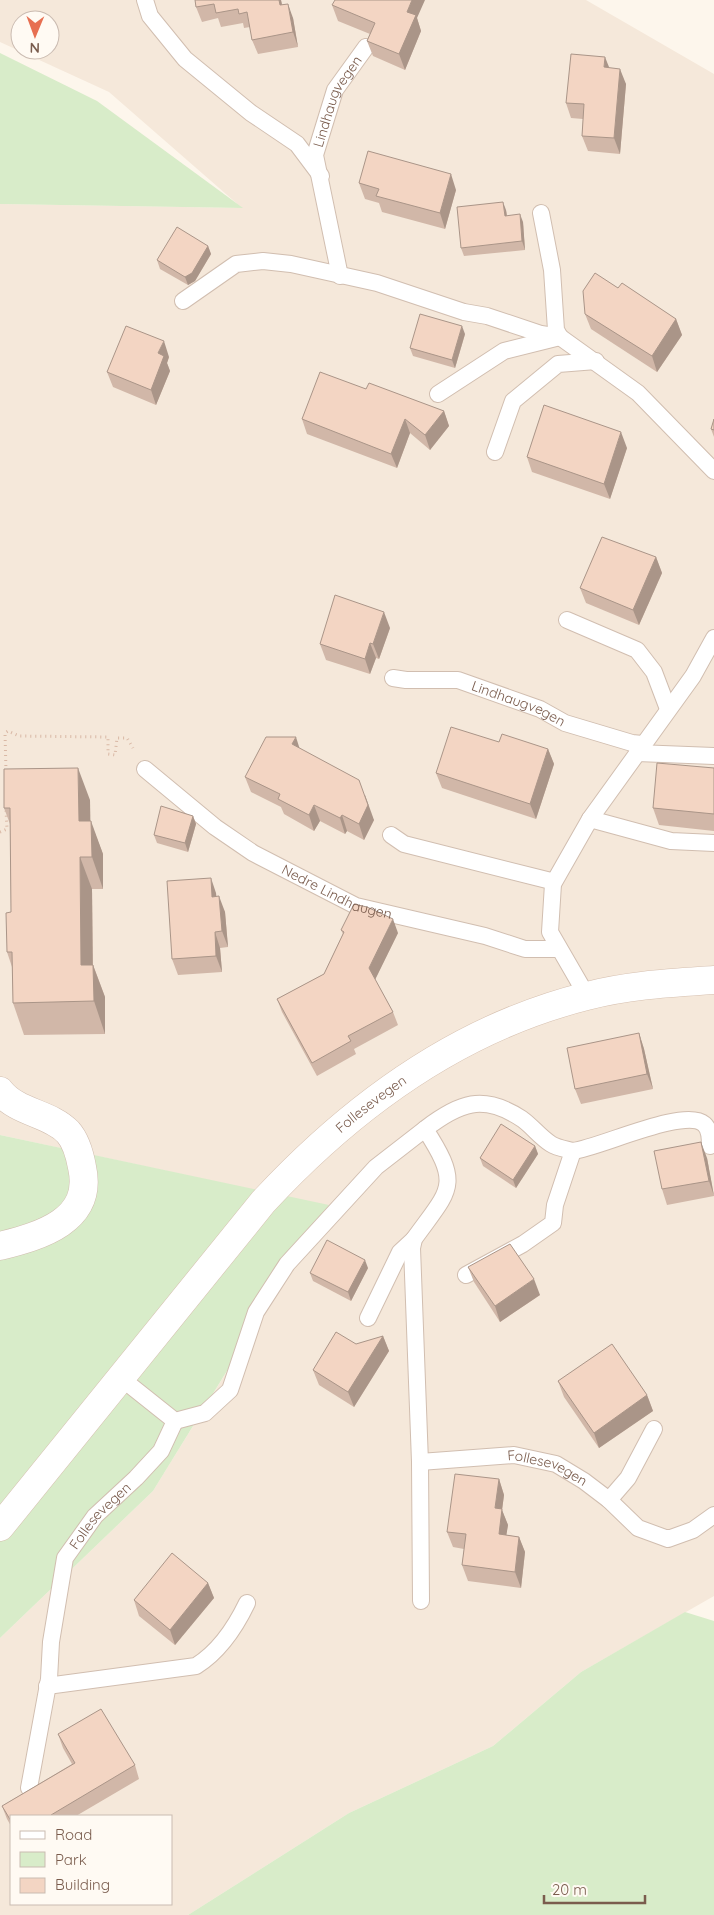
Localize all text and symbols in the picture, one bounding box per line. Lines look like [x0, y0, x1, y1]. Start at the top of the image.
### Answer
north arrow [10, 10, 60, 60]
text: N [29, 39, 40, 57]
street label: Lindhaugvegen [309, 52, 366, 149]
street label: Lindhaugvegen [469, 677, 569, 730]
street label: Nedre Lindhaugen [279, 860, 394, 923]
street label: Follesevegen [332, 1071, 410, 1137]
street label: Follesevegen [507, 1446, 591, 1490]
street label: Follesevegen [65, 1478, 135, 1553]
legend [10, 1815, 172, 1905]
text: Road [55, 1825, 92, 1844]
text: Park [55, 1850, 87, 1869]
scale bar [544, 1872, 645, 1904]
text: Building [55, 1875, 110, 1894]
text: 20 m [552, 1880, 587, 1899]

